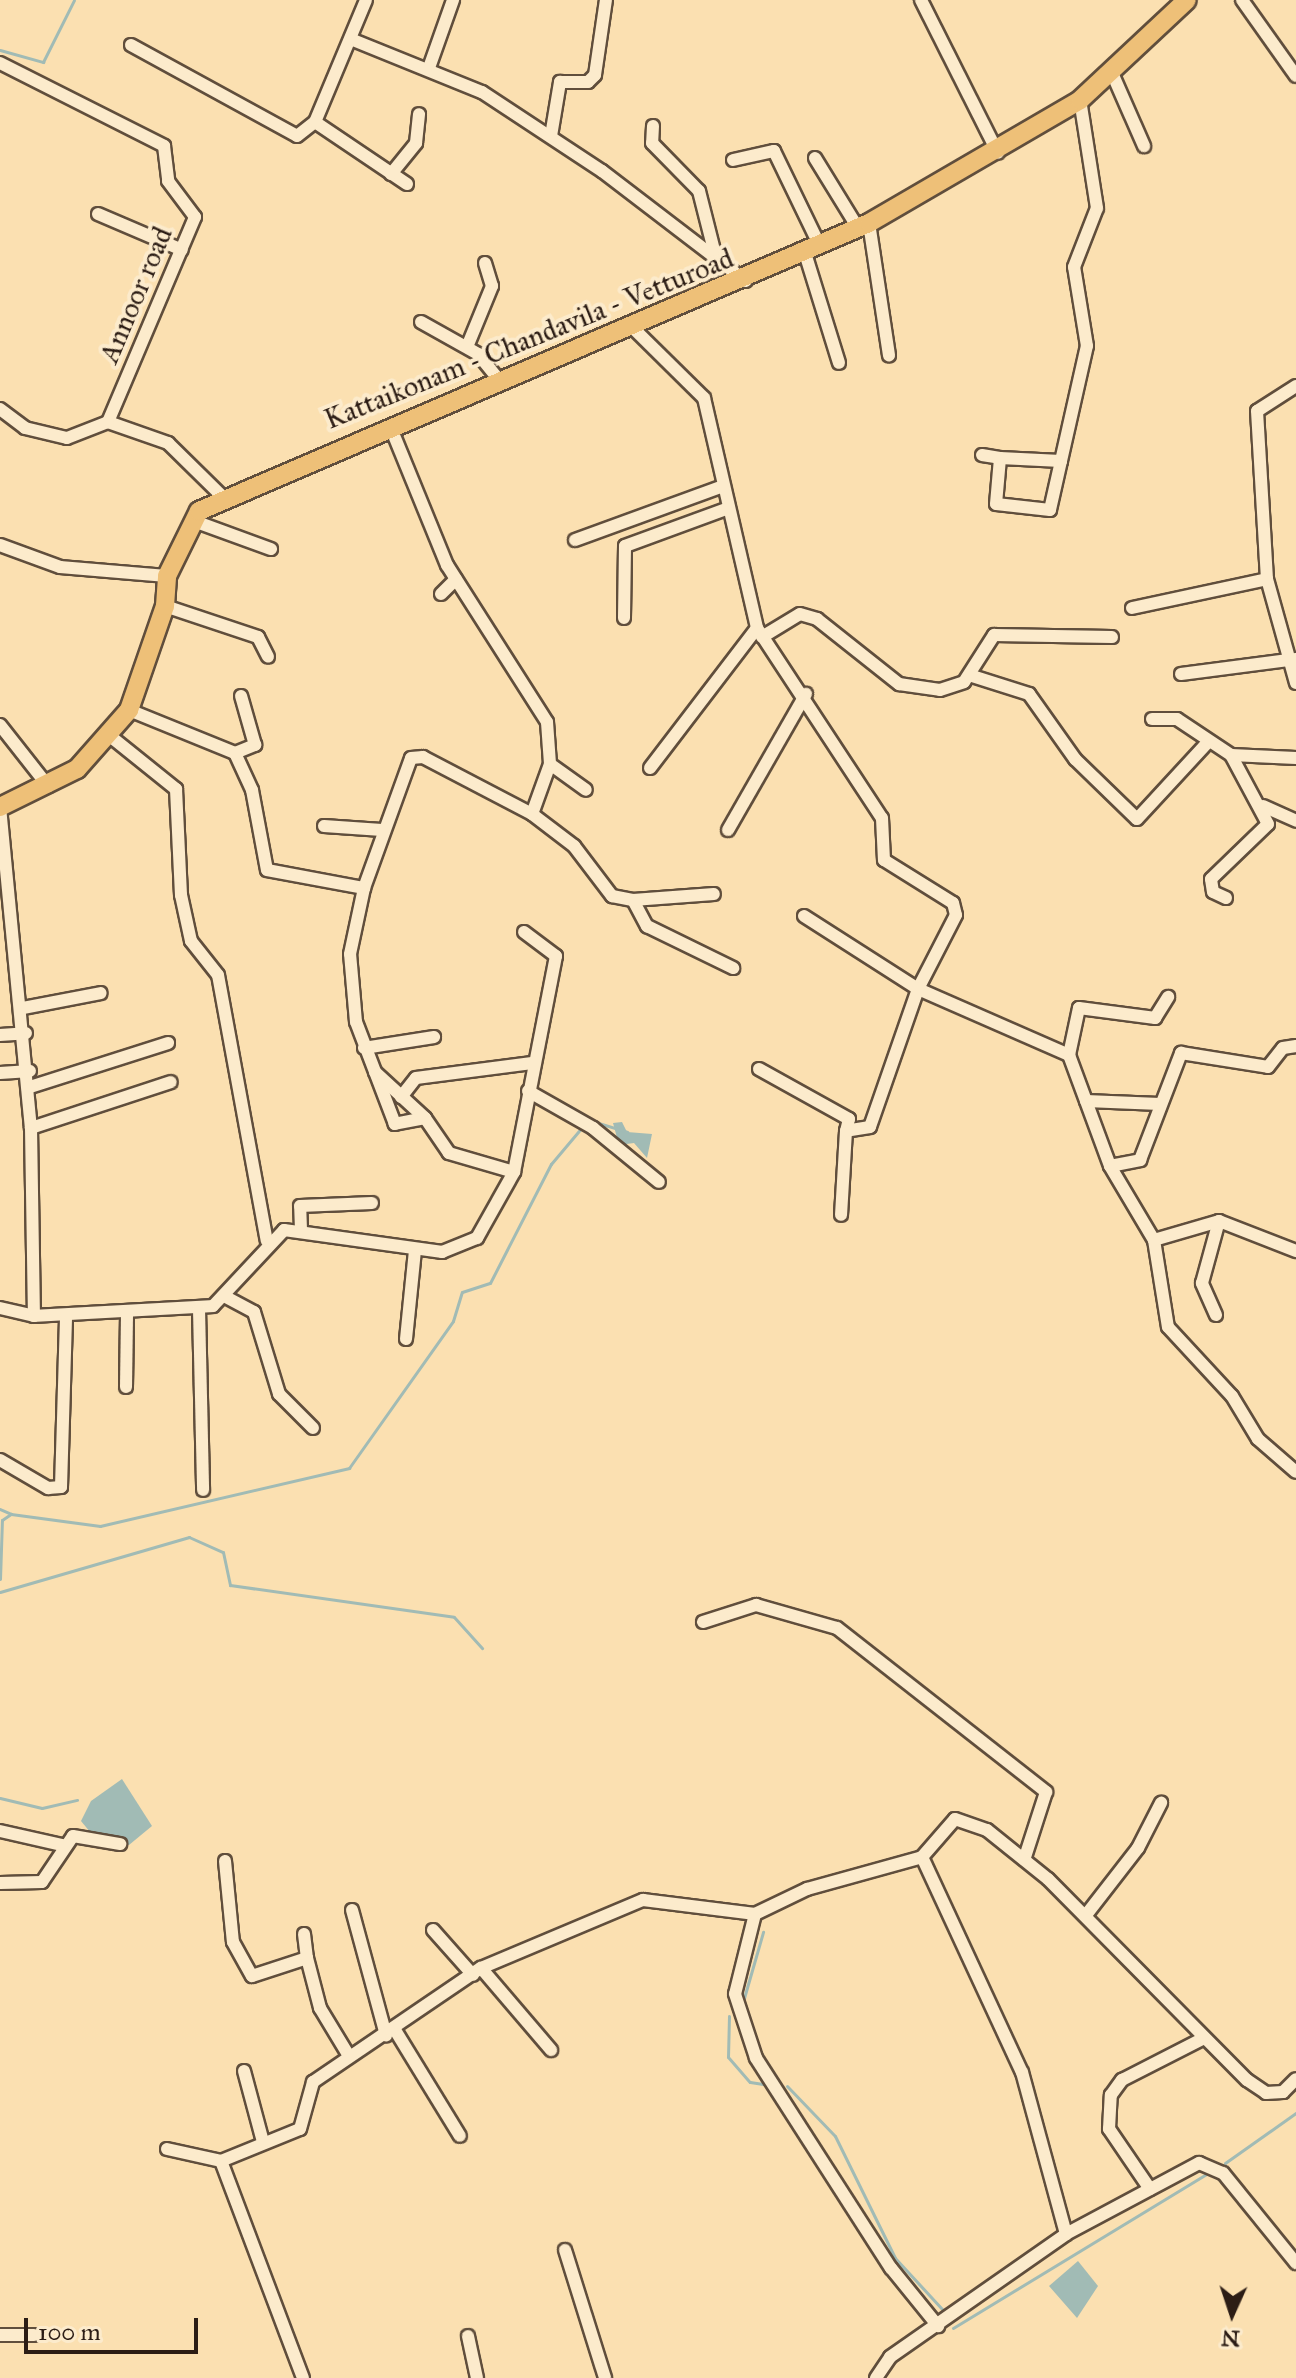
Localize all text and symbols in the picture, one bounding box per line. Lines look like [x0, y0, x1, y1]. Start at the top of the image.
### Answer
street label: Annoor road [92, 222, 180, 368]
street label: Kattaikonam - Chandavila - Vetturoad [320, 241, 738, 437]
north arrow [1192, 2274, 1272, 2354]
scale bar [28, 2302, 202, 2352]
text: 100 m [38, 2317, 101, 2347]
text: N [1221, 2324, 1241, 2352]

